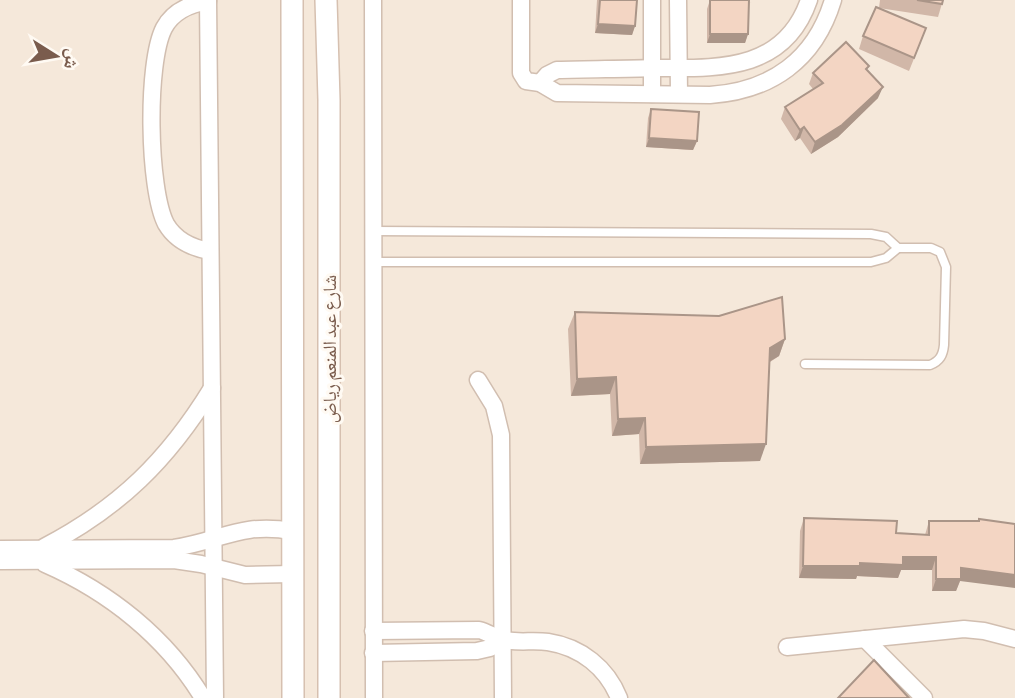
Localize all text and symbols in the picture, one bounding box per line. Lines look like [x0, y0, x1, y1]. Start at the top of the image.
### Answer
north arrow [21, 21, 91, 91]
text: ش [58, 47, 84, 71]
street label: شارع عبد المنعم رياض [319, 275, 342, 423]

